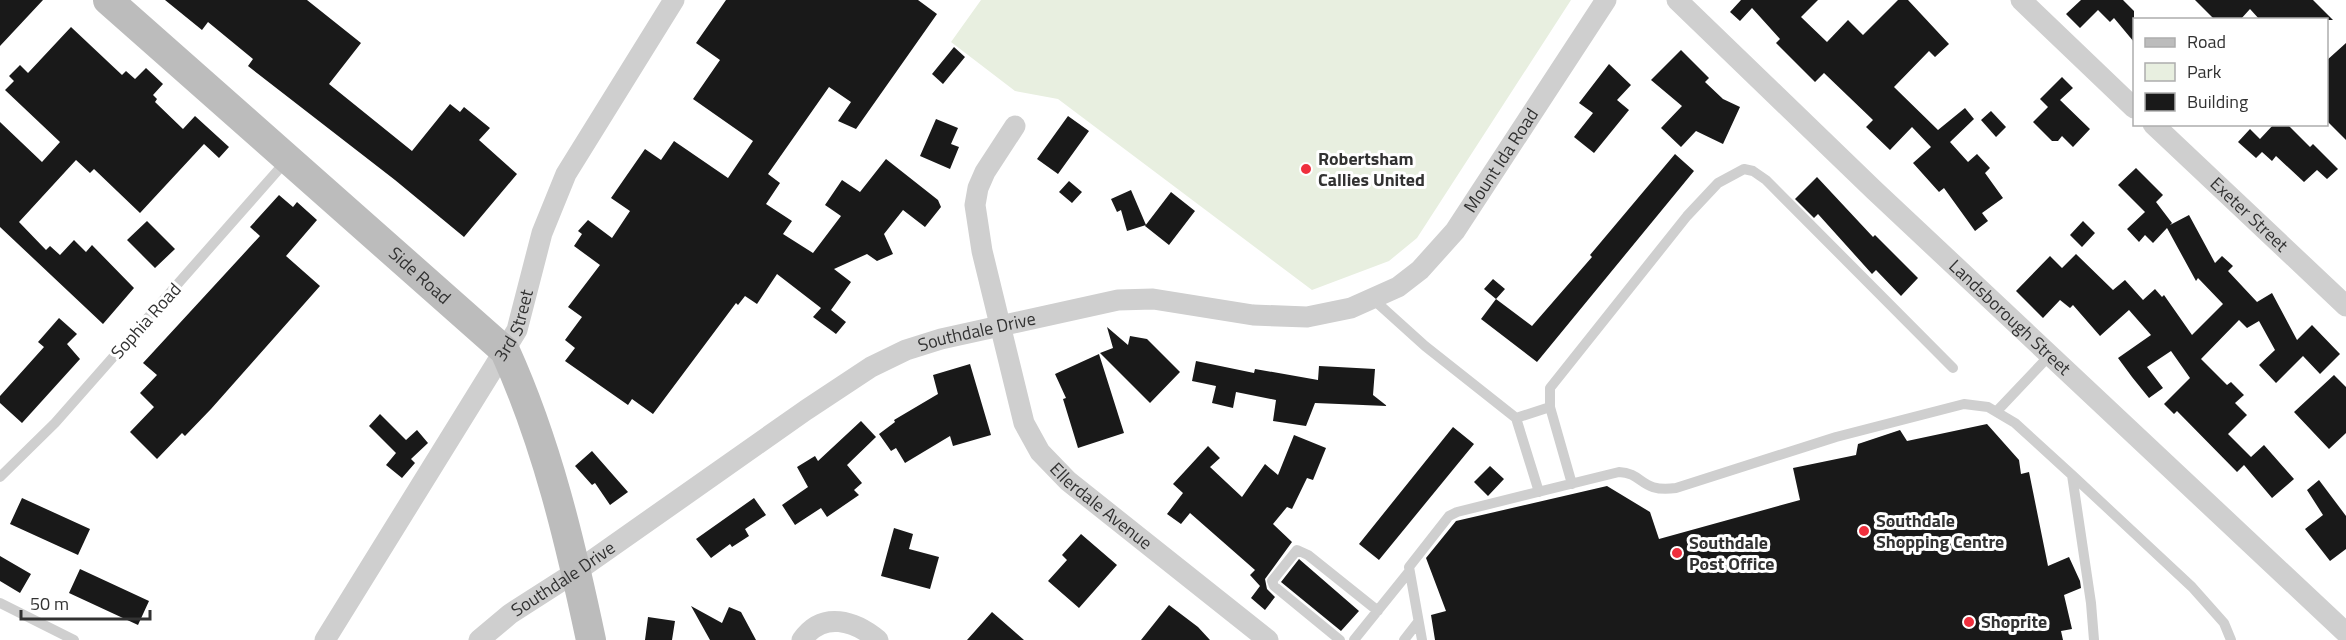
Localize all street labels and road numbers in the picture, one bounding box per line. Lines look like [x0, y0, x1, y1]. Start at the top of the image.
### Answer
street label: Mount Ida Road [1457, 103, 1545, 218]
street label: Exeter Street [2204, 170, 2295, 258]
street label: Side Road [383, 240, 457, 310]
street label: Landsborough Street [1943, 253, 2078, 382]
street label: Sophia Road [104, 277, 187, 365]
street label: 3rd Street [487, 286, 540, 366]
street label: Southdale Drive [914, 305, 1038, 358]
street label: Ellerdale Avenue [1044, 456, 1158, 556]
street label: Southdale Drive [505, 534, 620, 623]

